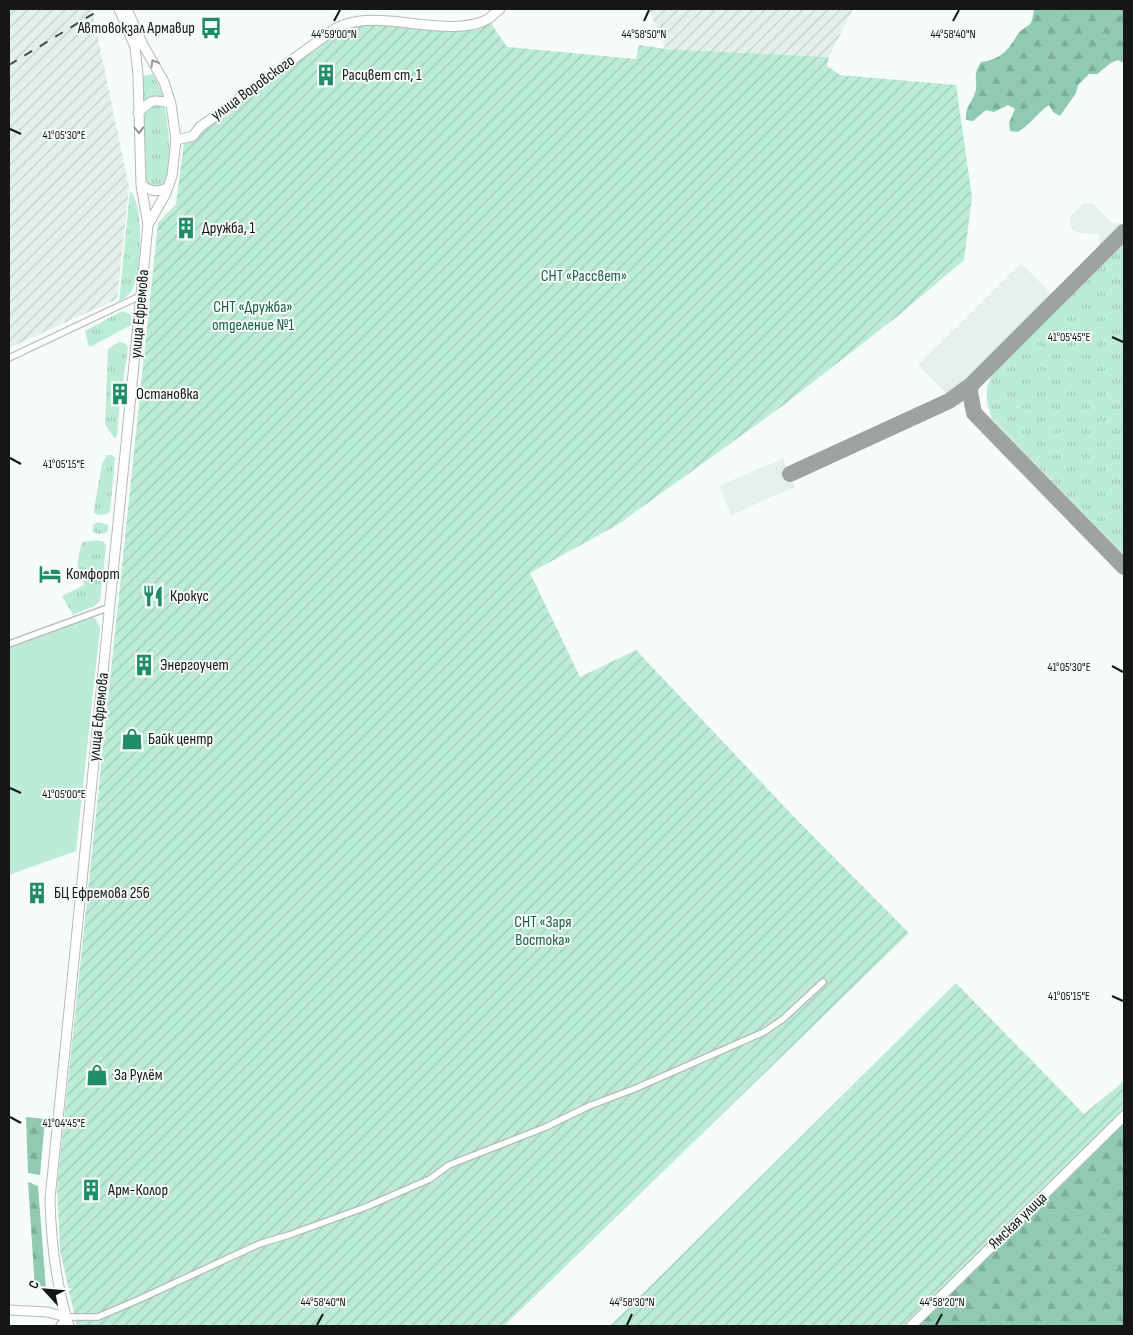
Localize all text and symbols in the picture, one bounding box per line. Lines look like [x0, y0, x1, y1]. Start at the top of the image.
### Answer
bus stop icon: Автовокзал Армавир [198, 15, 224, 41]
place label: Автовокзал Армавир [77, 19, 195, 38]
text: 44°59'00"N [311, 27, 357, 42]
text: 44°58'50"N [622, 27, 666, 42]
text: 44°58'40"N [930, 27, 976, 42]
street label: улица Воровского [207, 51, 299, 125]
one-way arrow [150, 60, 160, 69]
building icon: Расцвет ст, 1 [313, 62, 339, 88]
place label: Расцвет ст, 1 [342, 66, 422, 85]
one-way arrow [133, 126, 144, 134]
text: 41°05'30"E [42, 128, 86, 143]
building icon: Дружба, 1 [173, 215, 199, 241]
place label: Дружба, 1 [202, 219, 255, 238]
park label: СНТ «Рассвет» [541, 267, 627, 286]
street label: улица Ефремова [127, 269, 153, 359]
park label: СНТ «Дружба» отделение №1 [212, 298, 294, 335]
text: 41°05'45"E [1048, 330, 1090, 345]
building icon: Остановка [107, 381, 133, 407]
place label: Остановка [136, 385, 199, 404]
text: 41°05'15"E [43, 457, 85, 472]
hotel icon: Комфорт [37, 561, 63, 587]
place label: Комфорт [66, 565, 120, 584]
restaurant icon: Крокус [140, 583, 166, 609]
place label: Крокус [170, 587, 209, 606]
building icon: Энергоучет [131, 652, 157, 678]
place label: Энергоучет [160, 656, 229, 675]
text: 41°05'30"E [1047, 660, 1091, 675]
street label: улица Ефремова [85, 672, 113, 762]
shop icon: Байк центр [119, 726, 145, 752]
place label: Байк центр [148, 730, 213, 749]
text: 41°05'00"E [42, 787, 86, 802]
building icon: БЦ Ефремова 256 [24, 880, 50, 906]
place label: БЦ Ефремова 256 [54, 884, 150, 903]
park label: СНТ «Заря Востока» [514, 913, 572, 950]
text: 41°05'15"E [1048, 989, 1090, 1004]
shop icon: За Рулём [84, 1062, 110, 1088]
place label: За Рулём [114, 1066, 162, 1085]
text: 41°04'45"E [43, 1116, 85, 1131]
building icon: Арм-Колор [78, 1177, 104, 1203]
place label: Арм-Колор [107, 1181, 168, 1200]
street label: Ямская улица [985, 1189, 1051, 1253]
north arrow [20, 1265, 70, 1315]
text: С [25, 1278, 43, 1291]
text: 44°58'40"N [300, 1295, 346, 1310]
text: 44°58'30"N [609, 1295, 655, 1310]
text: 44°58'20"N [919, 1295, 965, 1310]

